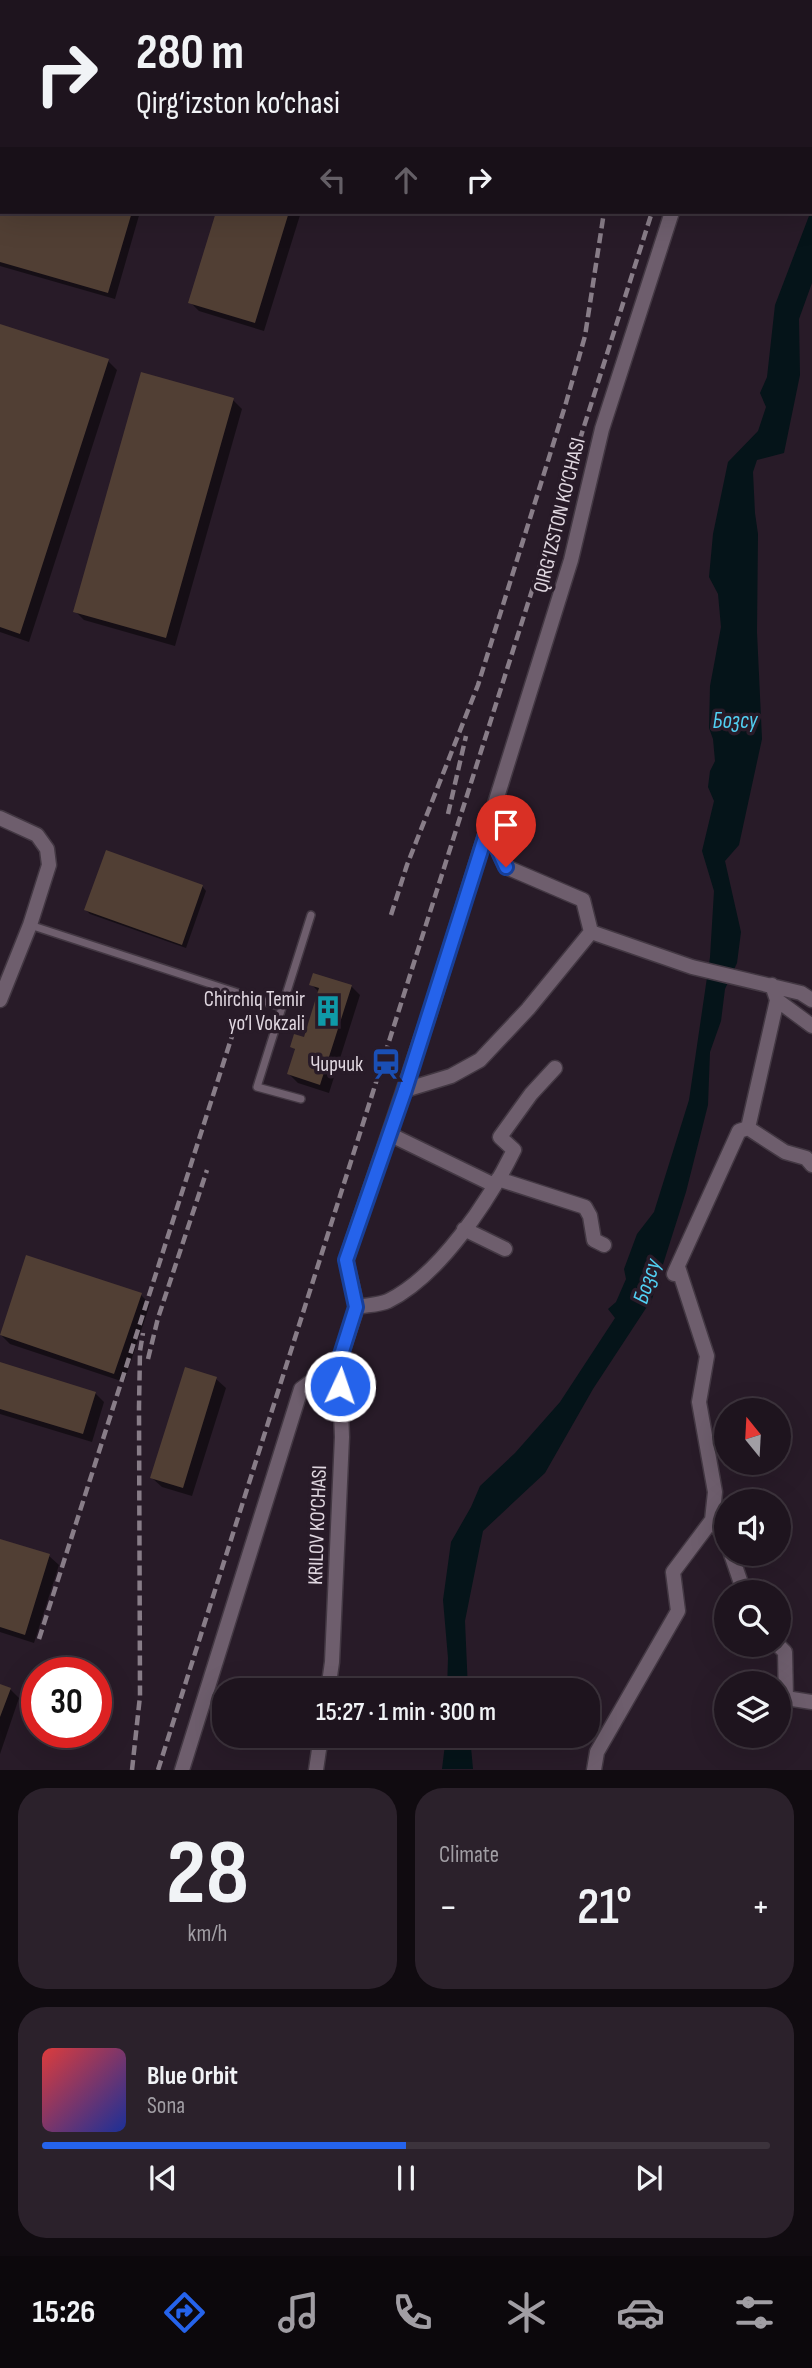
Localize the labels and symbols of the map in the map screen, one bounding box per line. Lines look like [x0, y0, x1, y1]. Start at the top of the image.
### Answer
street label: QIRG‘IZSTON KO‘CHASI [528, 435, 591, 595]
water label: Бозсу [712, 707, 759, 735]
pin [476, 795, 536, 867]
place label: Chirchiq Temir yo‘l Vokzali [204, 987, 305, 1036]
building icon: Chirchiq Temir yo‘l Vokzali [311, 994, 345, 1028]
station icon: Чирчик [369, 1047, 403, 1081]
place label: Чирчик [310, 1052, 363, 1077]
water label: Бозсу [627, 1254, 668, 1307]
position arrow [303, 1349, 377, 1423]
north arrow [714, 1398, 791, 1475]
street label: KRILOV KO‘CHASI [303, 1465, 332, 1585]
speed limit sign: 30 [21, 1657, 112, 1748]

